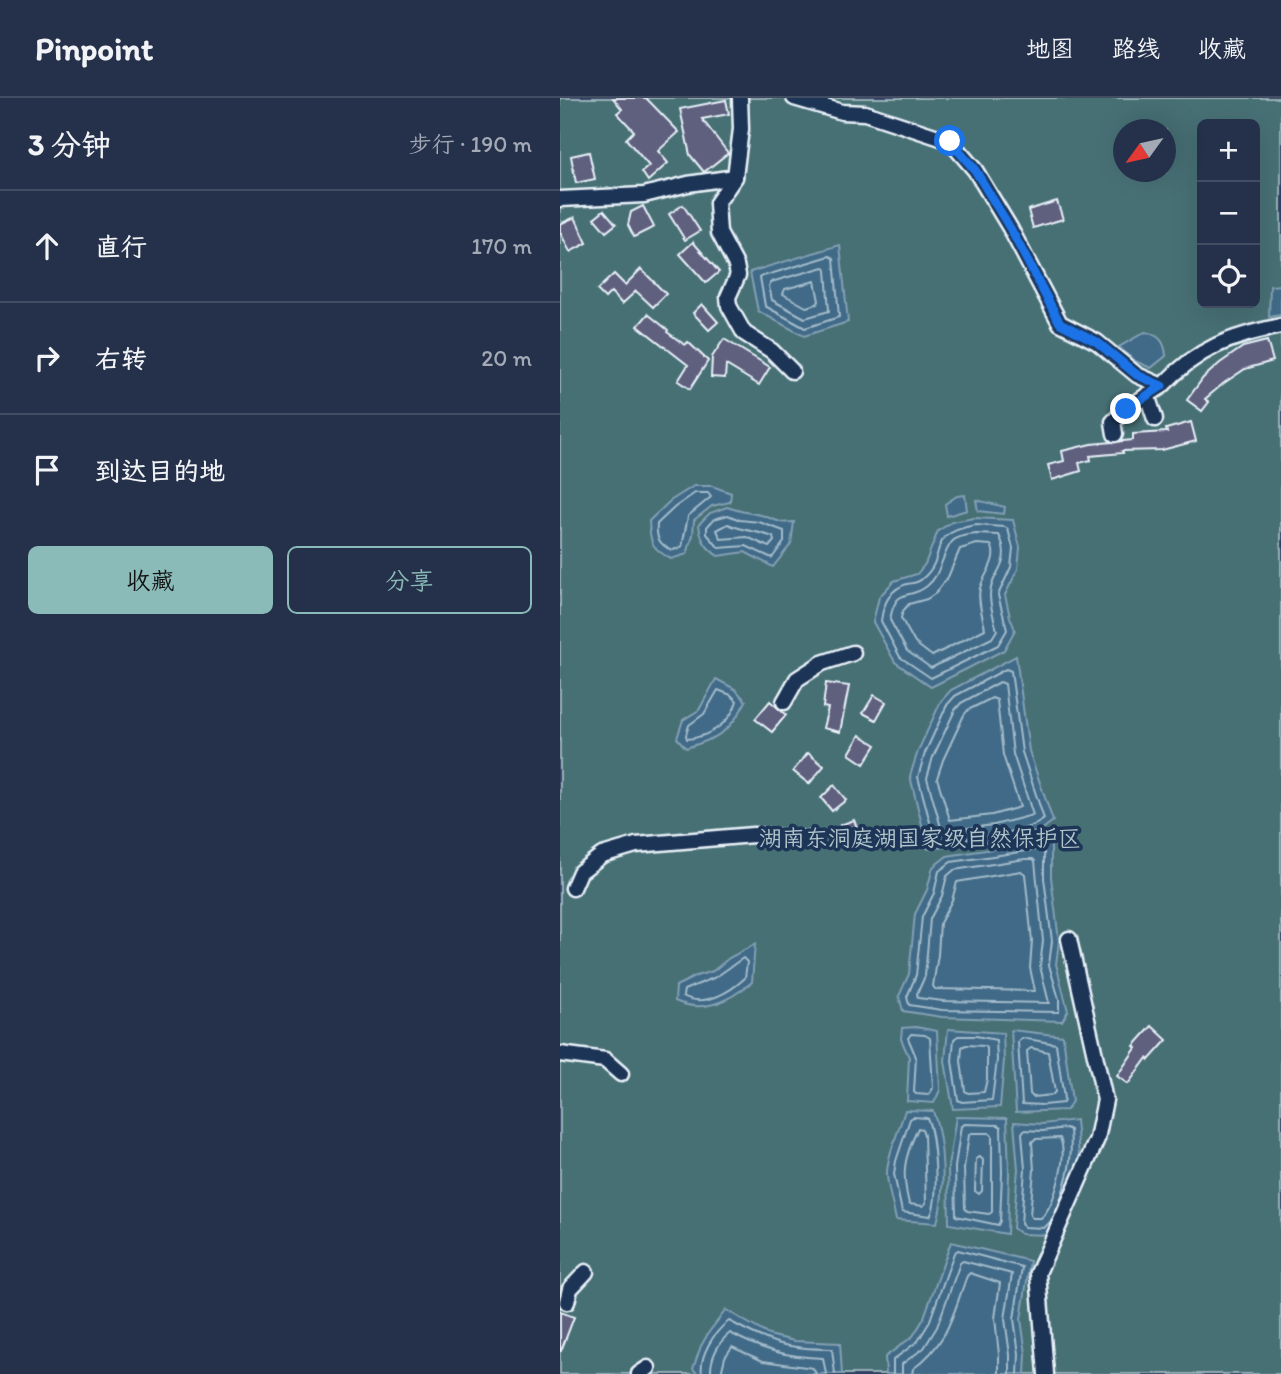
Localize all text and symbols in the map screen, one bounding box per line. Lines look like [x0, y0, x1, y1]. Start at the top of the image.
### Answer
text: Pinpoint [35, 29, 153, 68]
text: 地图 [1026, 34, 1074, 63]
text: 路线 [1112, 34, 1160, 63]
text: 收藏 [1198, 34, 1246, 63]
north arrow [1113, 119, 1176, 182]
map controls [1197, 119, 1260, 308]
button: + [1197, 119, 1260, 182]
route start [934, 125, 965, 156]
text: 3 分钟 [28, 126, 111, 163]
text: 步行 · 190 m [409, 130, 532, 158]
button: − [1197, 182, 1260, 245]
icon: ahead [28, 227, 66, 265]
text: 直行 [95, 231, 147, 263]
text: 170 m [471, 232, 532, 260]
button: locate [1197, 245, 1260, 308]
icon: right [28, 339, 66, 377]
text: 右转 [95, 343, 147, 375]
text: 20 m [481, 344, 532, 372]
route end [1110, 393, 1141, 424]
icon: arrive [28, 451, 66, 489]
text: 到达目的地 [95, 455, 225, 487]
button: 收藏 [28, 546, 273, 614]
button: 分享 [287, 546, 532, 614]
park label: 湖南东洞庭湖国家级自然保护区 [759, 824, 1081, 852]

